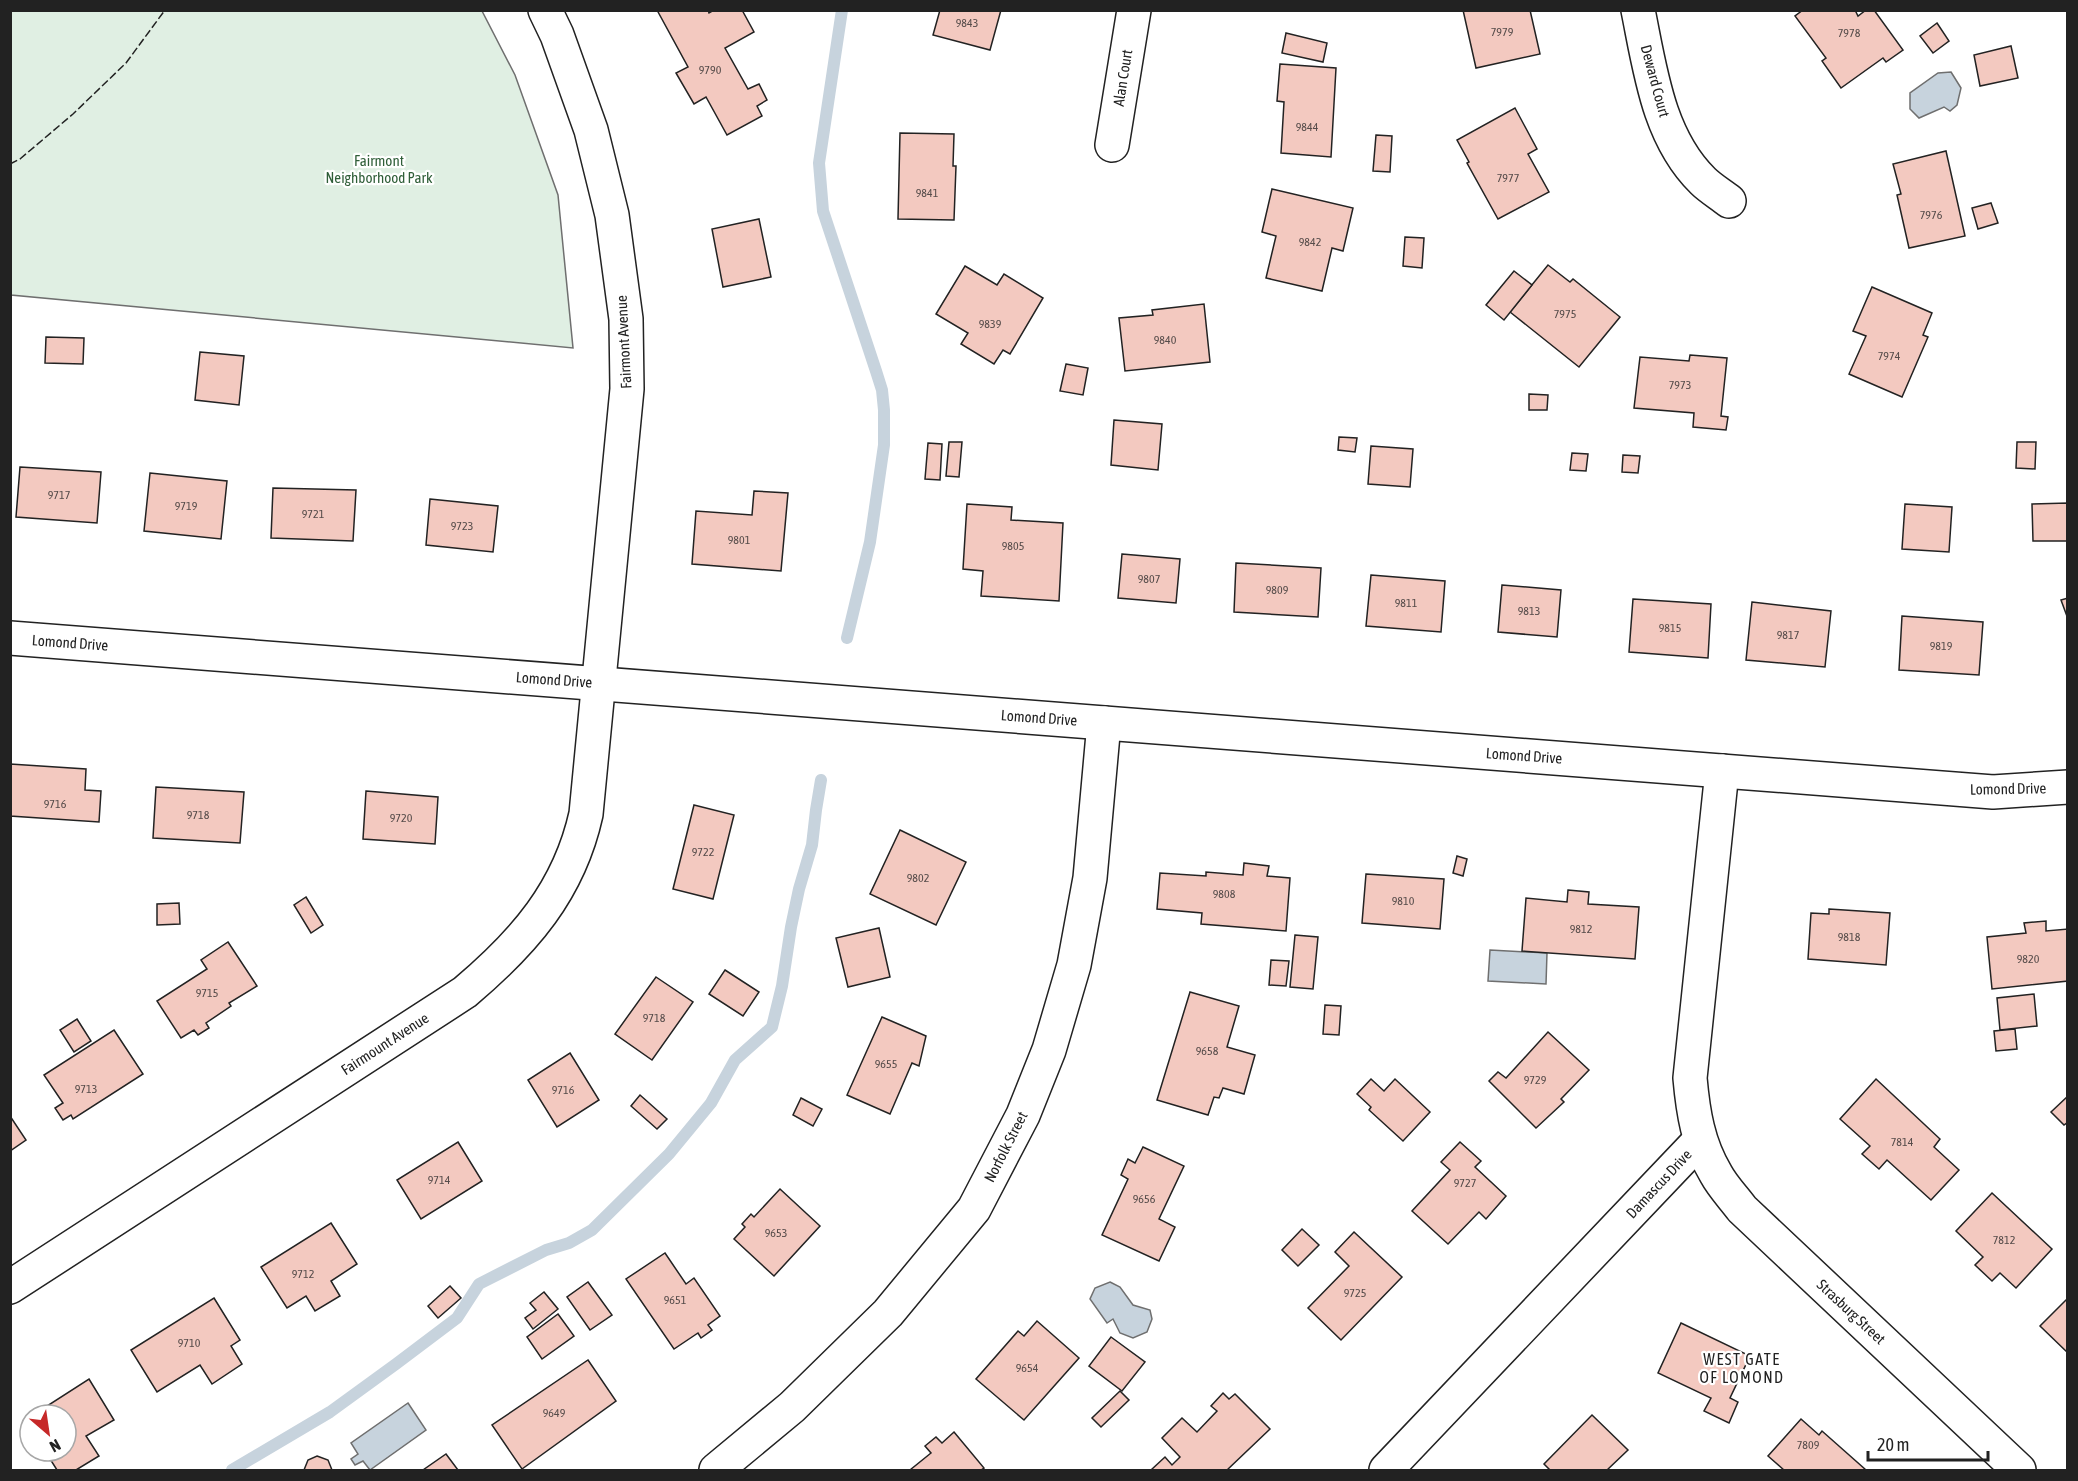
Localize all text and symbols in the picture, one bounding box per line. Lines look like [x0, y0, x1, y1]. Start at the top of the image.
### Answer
house number: 9843 [956, 16, 978, 30]
house number: 7979 [1491, 25, 1514, 39]
house number: 7978 [1838, 26, 1861, 40]
street label: Deward Court [1638, 43, 1673, 119]
street label: Alan Court [1110, 48, 1135, 108]
house number: 9790 [699, 63, 722, 77]
house number: 9844 [1296, 120, 1319, 134]
park label: Fairmont Neighborhood Park [325, 152, 433, 186]
house number: 7977 [1497, 171, 1520, 185]
house number: 9841 [916, 186, 939, 200]
house number: 7976 [1920, 208, 1943, 222]
house number: 9842 [1299, 235, 1321, 249]
street label: Fairmont Avenue [613, 295, 634, 389]
house number: 7975 [1554, 307, 1576, 321]
house number: 9839 [979, 317, 1002, 331]
house number: 9840 [1154, 333, 1177, 347]
house number: 7974 [1878, 349, 1901, 363]
house number: 7973 [1669, 378, 1691, 392]
house number: 9717 [48, 488, 71, 502]
house number: 9719 [175, 499, 198, 513]
house number: 9721 [302, 507, 325, 521]
house number: 9723 [451, 519, 473, 533]
house number: 9801 [728, 533, 751, 547]
house number: 9805 [1002, 539, 1024, 553]
house number: 9807 [1138, 572, 1161, 586]
house number: 9809 [1266, 583, 1289, 597]
house number: 9811 [1395, 596, 1418, 610]
house number: 9813 [1518, 604, 1540, 618]
house number: 9815 [1659, 621, 1681, 635]
house number: 9817 [1777, 628, 1800, 642]
street label: Lomond Drive [31, 631, 109, 654]
house number: 9819 [1930, 639, 1953, 653]
street label: Lomond Drive [515, 668, 593, 691]
street label: Lomond Drive [1000, 706, 1078, 729]
street label: Lomond Drive [1485, 744, 1563, 767]
street label: Lomond Drive [1970, 779, 2046, 798]
house number: 9716 [44, 797, 67, 811]
house number: 9718 [187, 808, 210, 822]
house number: 9720 [390, 811, 413, 825]
house number: 9722 [692, 845, 714, 859]
house number: 9802 [907, 871, 929, 885]
house number: 9808 [1213, 887, 1236, 901]
house number: 9810 [1392, 894, 1415, 908]
house number: 9812 [1570, 922, 1592, 936]
house number: 9818 [1838, 930, 1861, 944]
house number: 9820 [2017, 952, 2040, 966]
house number: 9715 [196, 986, 218, 1000]
street label: Fairmount Avenue [338, 1009, 432, 1078]
house number: 9718 [643, 1011, 666, 1025]
house number: 9658 [1196, 1044, 1219, 1058]
house number: 9655 [875, 1057, 897, 1071]
house number: 9729 [1524, 1073, 1547, 1087]
house number: 9713 [75, 1082, 97, 1096]
house number: 9716 [552, 1083, 575, 1097]
street label: Norfolk Street [981, 1109, 1031, 1185]
house number: 7814 [1891, 1135, 1914, 1149]
street label: Damascus Drive [1623, 1146, 1695, 1222]
house number: 9714 [428, 1173, 451, 1187]
house number: 9727 [1454, 1176, 1477, 1190]
house number: 9656 [1133, 1192, 1156, 1206]
house number: 9653 [765, 1226, 787, 1240]
house number: 7812 [1993, 1233, 2015, 1247]
house number: 9712 [292, 1267, 314, 1281]
street label: Strasburg Street [1814, 1276, 1889, 1347]
house number: 9725 [1344, 1286, 1366, 1300]
house number: 9651 [664, 1293, 687, 1307]
house number: 9710 [178, 1336, 201, 1350]
district label: WEST GATE OF LOMOND [1699, 1350, 1785, 1386]
house number: 9654 [1016, 1361, 1039, 1375]
north arrow [18, 1403, 78, 1463]
house number: 9649 [543, 1406, 566, 1420]
scale bar [1868, 1424, 1988, 1462]
text: 20 m [1877, 1434, 1909, 1455]
text: N [47, 1436, 64, 1456]
house number: 7809 [1797, 1438, 1820, 1452]

